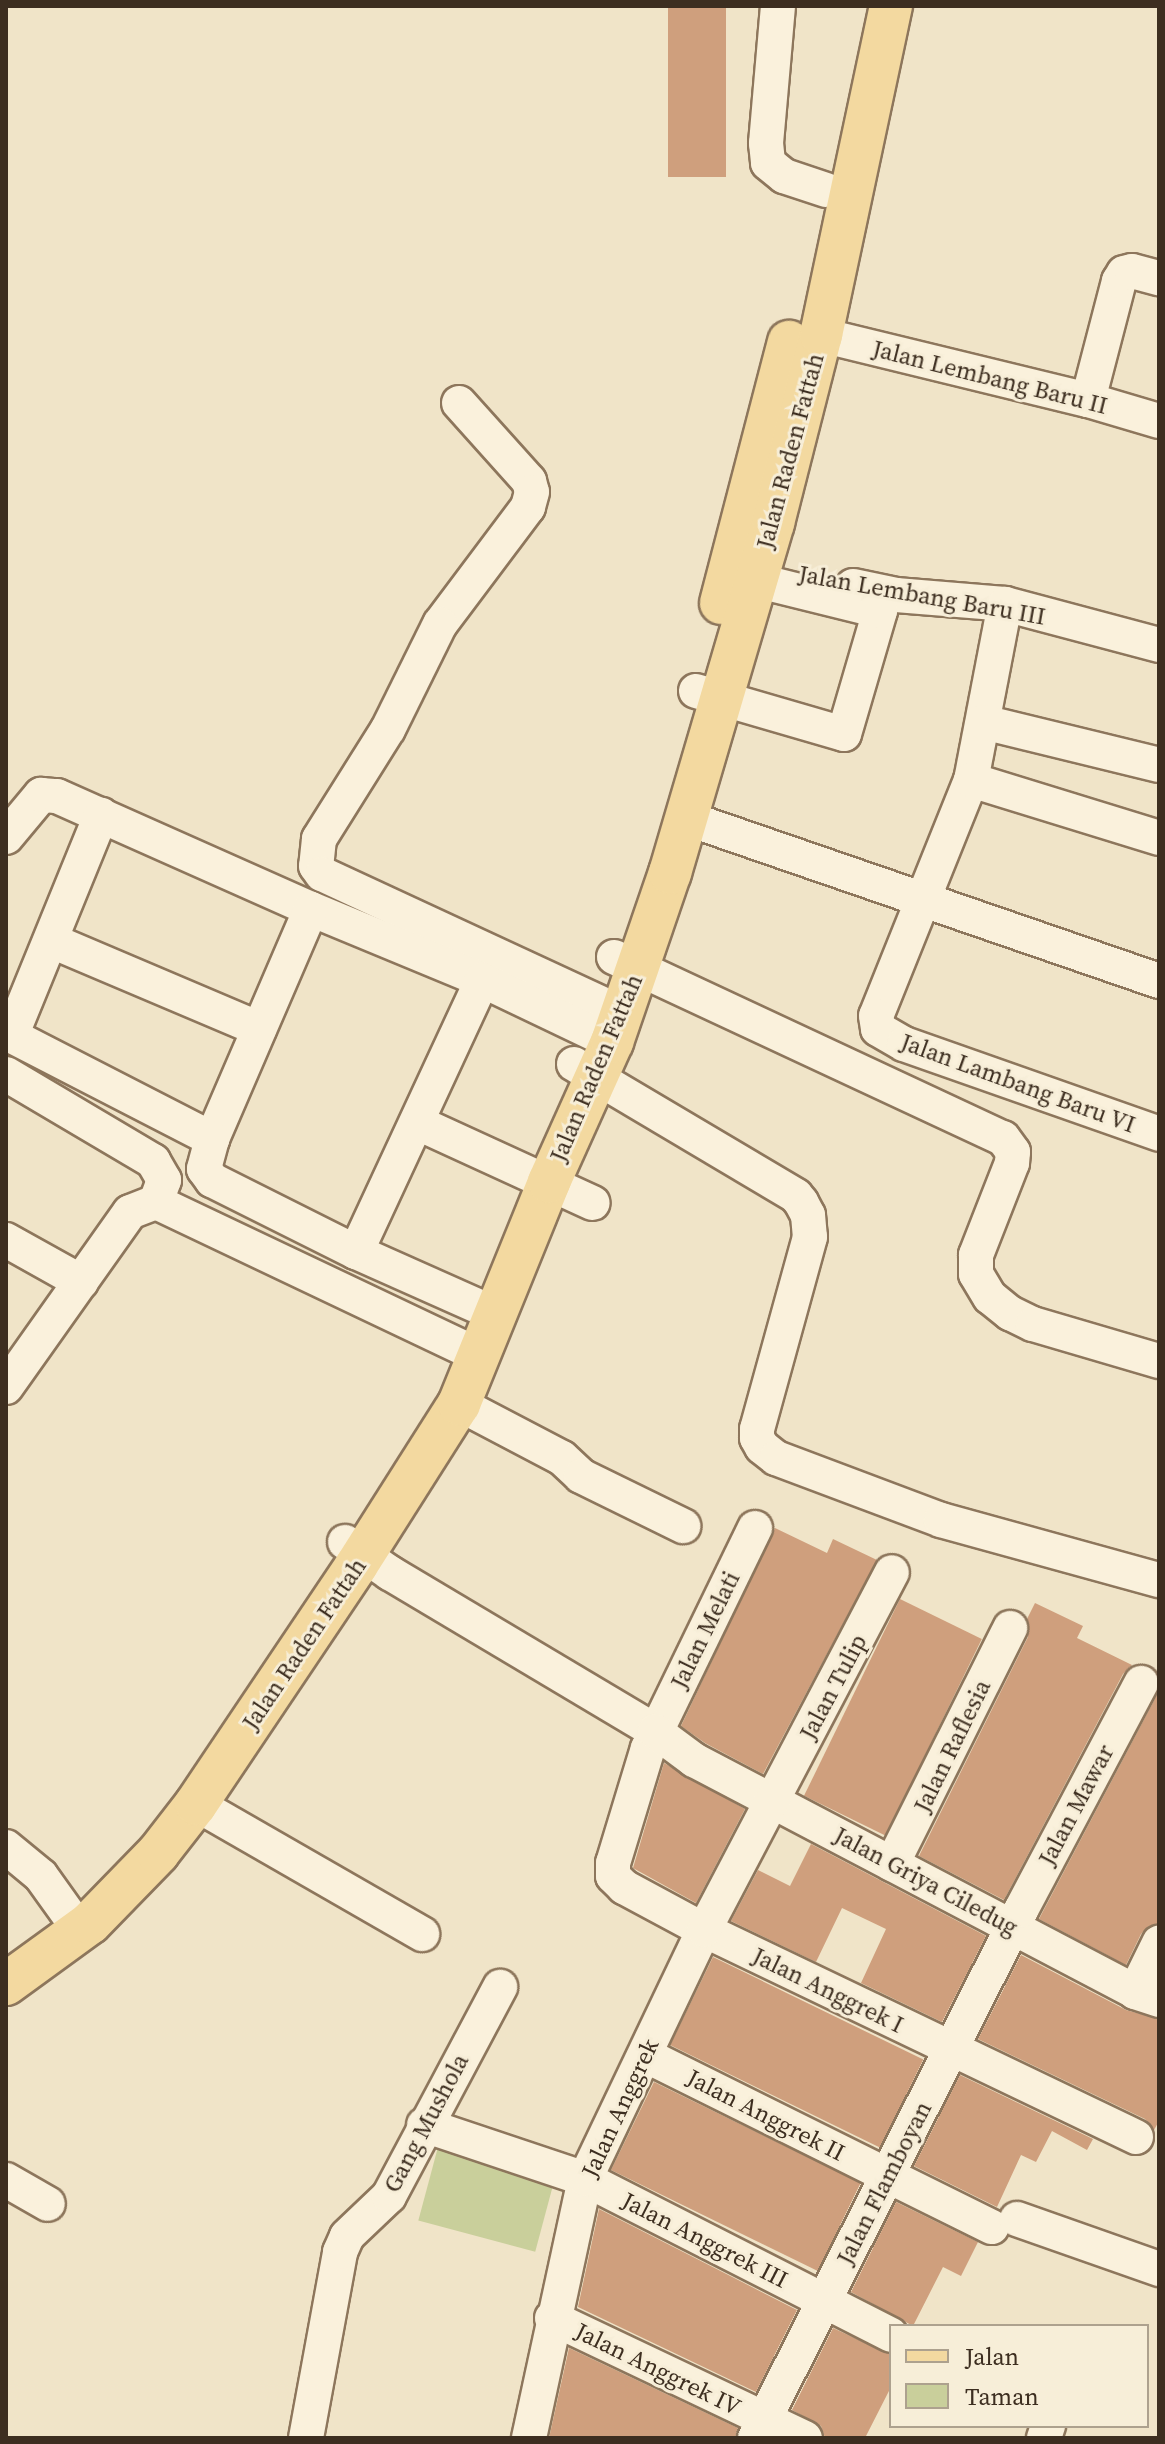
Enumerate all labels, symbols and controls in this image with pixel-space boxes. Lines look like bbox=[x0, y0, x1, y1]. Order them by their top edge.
street label: Jalan Lembang Baru II bbox=[870, 334, 1110, 420]
street label: Jalan Raden Fattah bbox=[750, 350, 830, 552]
street label: Jalan Lembang Baru III bbox=[796, 559, 1048, 631]
street label: Jalan Raden Fattah bbox=[543, 970, 649, 1166]
street label: Jalan Lambang Baru VI bbox=[896, 1027, 1140, 1139]
street label: Jalan Raden Fattah bbox=[236, 1553, 372, 1735]
street label: Jalan Melati bbox=[664, 1567, 746, 1693]
street label: Jalan Tulip bbox=[793, 1629, 873, 1745]
street label: Jalan Raflesia bbox=[907, 1675, 997, 1817]
street label: Jalan Mawar bbox=[1032, 1740, 1120, 1870]
street label: Jalan Griya Ciledug bbox=[829, 1820, 1023, 1942]
street label: Jalan Anggrek I bbox=[748, 1941, 908, 2039]
street label: Jalan Anggrek bbox=[575, 2034, 665, 2182]
street label: Gang Mushola bbox=[377, 2049, 475, 2197]
street label: Jalan Anggrek II bbox=[682, 2063, 850, 2167]
street label: Jalan Flamboyan bbox=[830, 2096, 938, 2270]
street label: Jalan Anggrek III bbox=[617, 2186, 793, 2294]
street label: Jalan Anggrek IV bbox=[571, 2316, 745, 2422]
legend bbox=[889, 2324, 1149, 2428]
text: Jalan bbox=[965, 2340, 1019, 2373]
text: Taman bbox=[965, 2380, 1039, 2413]

